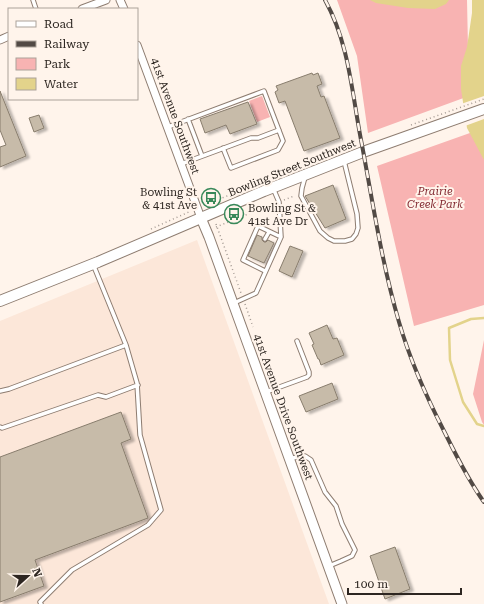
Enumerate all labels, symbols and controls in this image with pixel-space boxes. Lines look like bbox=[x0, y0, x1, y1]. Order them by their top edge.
legend bbox=[8, 8, 138, 100]
text: Road bbox=[44, 17, 74, 31]
text: Railway bbox=[44, 37, 90, 51]
street label: 41st Avenue Southwest bbox=[148, 56, 202, 176]
text: Park bbox=[44, 57, 71, 71]
text: Water bbox=[44, 77, 78, 91]
street label: Bowling Street Southwest bbox=[226, 136, 358, 200]
park label: Prairie Creek Park bbox=[407, 185, 463, 211]
place label: Bowling St & 41st Ave bbox=[140, 186, 197, 212]
bus stop icon: Bowling St & 41st Ave bbox=[200, 187, 222, 209]
place label: Bowling St & 41st Ave Dr bbox=[248, 202, 316, 228]
bus stop icon: Bowling St & 41st Ave Dr bbox=[223, 203, 245, 225]
street label: 41st Avenue Drive Southwest bbox=[251, 332, 315, 482]
north arrow bbox=[8, 556, 48, 596]
text: N bbox=[29, 566, 45, 579]
scale bar bbox=[348, 570, 461, 596]
text: 100 m bbox=[354, 577, 388, 591]

